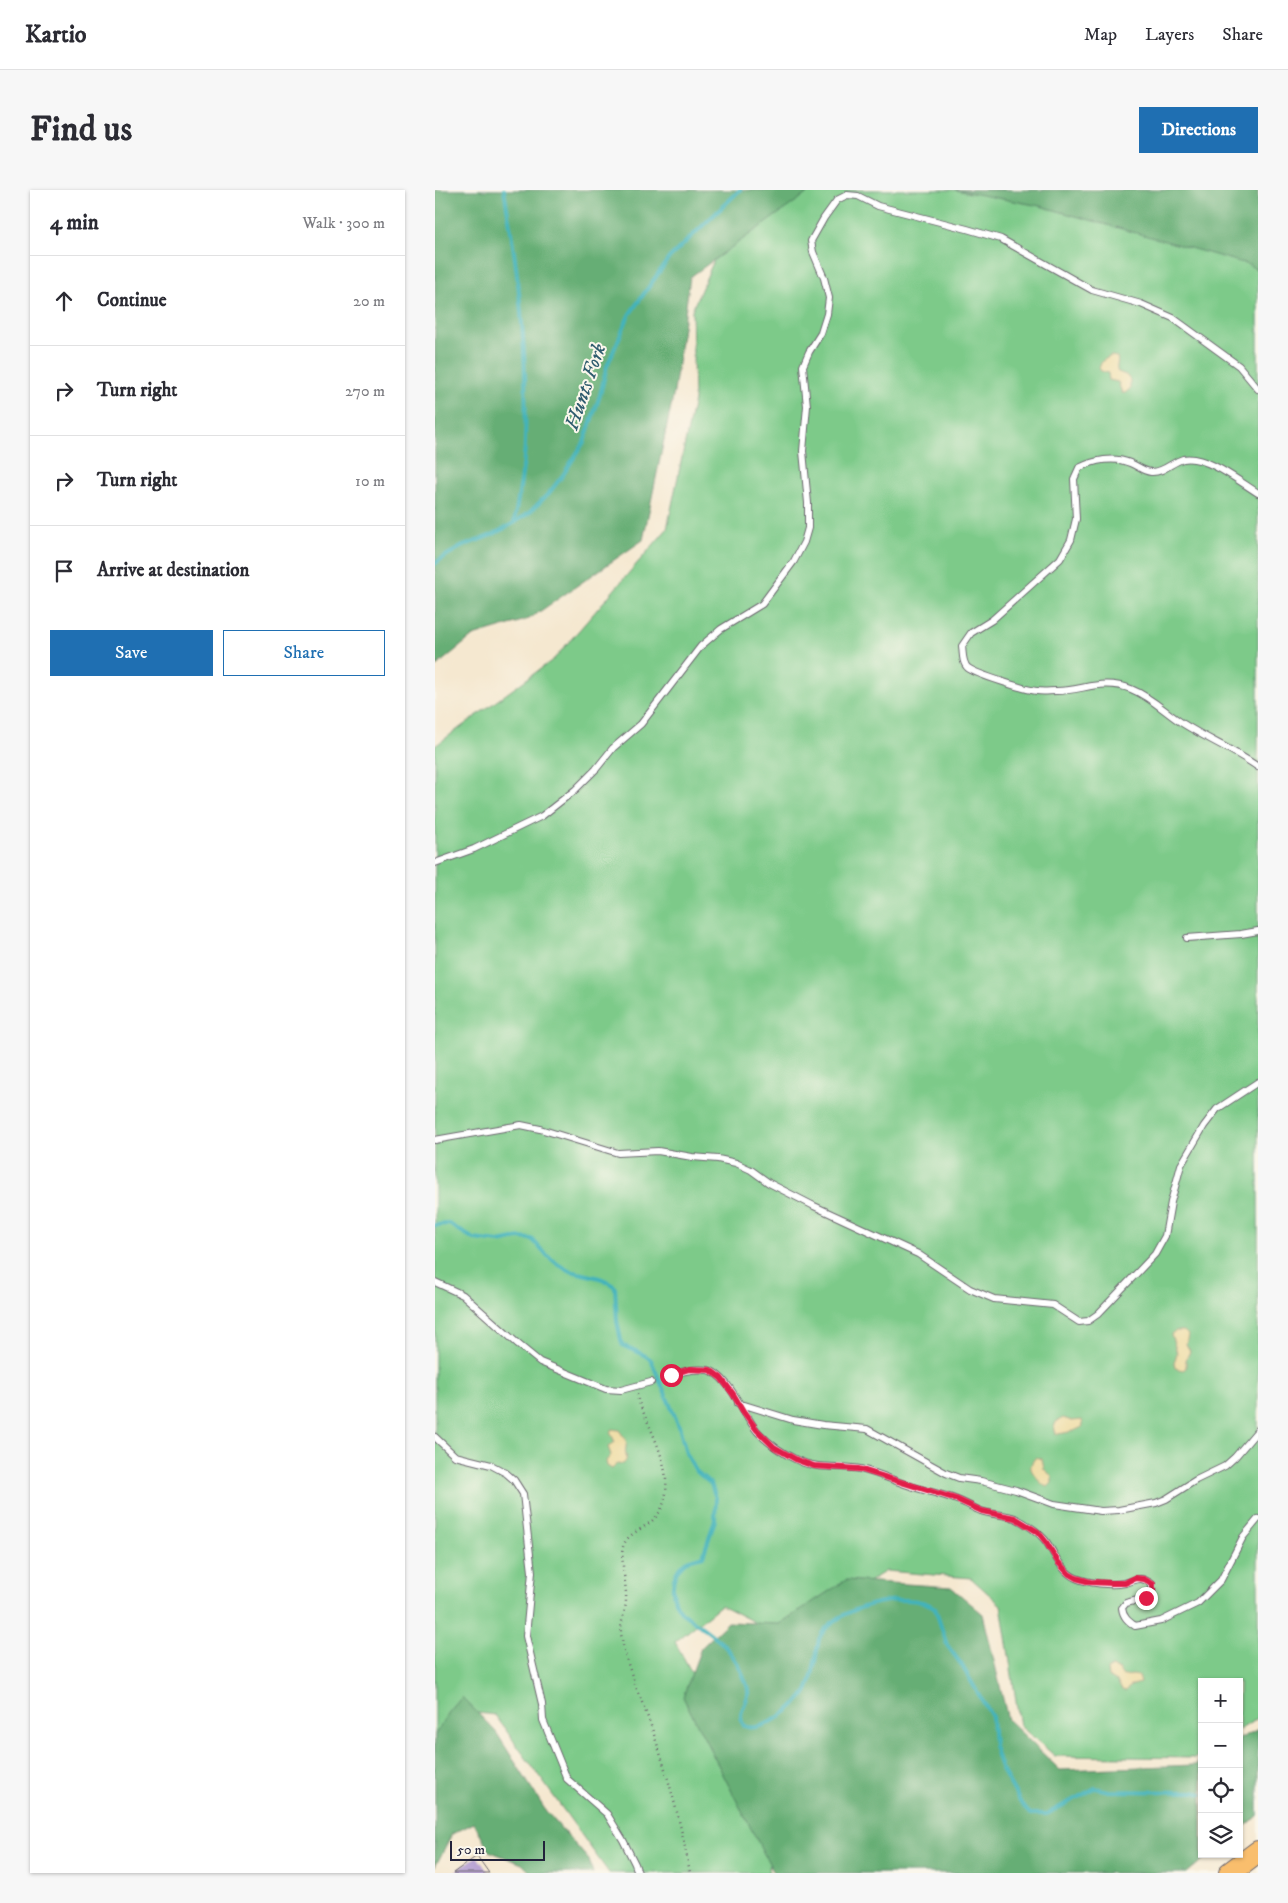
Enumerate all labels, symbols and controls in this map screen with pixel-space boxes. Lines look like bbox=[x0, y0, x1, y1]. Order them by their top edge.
text: Kartio bbox=[25, 20, 87, 50]
text: Map bbox=[1084, 24, 1117, 46]
text: Layers bbox=[1145, 24, 1194, 46]
text: Share bbox=[1222, 24, 1263, 46]
button: Directions bbox=[1139, 107, 1258, 153]
text: Find us bbox=[30, 108, 132, 152]
text: 4 min bbox=[50, 210, 99, 236]
text: Walk · 300 m bbox=[302, 213, 385, 233]
icon: ahead bbox=[50, 287, 78, 315]
text: Continue bbox=[97, 289, 167, 312]
text: 20 m bbox=[353, 291, 385, 311]
water label: Hunts Fork bbox=[559, 340, 613, 434]
icon: right bbox=[50, 377, 78, 405]
text: Turn right bbox=[97, 379, 177, 402]
text: 270 m bbox=[345, 381, 385, 401]
icon: right bbox=[50, 467, 78, 495]
text: Turn right bbox=[97, 469, 177, 492]
text: 10 m bbox=[355, 471, 385, 491]
icon: arrive bbox=[50, 557, 78, 585]
text: Arrive at destination bbox=[97, 559, 249, 582]
button: Save bbox=[50, 630, 213, 676]
button: Share bbox=[223, 630, 385, 676]
route start bbox=[660, 1364, 683, 1387]
route end bbox=[1135, 1587, 1158, 1610]
map controls bbox=[1198, 1678, 1243, 1858]
button: + bbox=[1198, 1678, 1243, 1723]
button: − bbox=[1198, 1723, 1243, 1768]
button: locate bbox=[1198, 1768, 1243, 1813]
button: layers bbox=[1198, 1813, 1243, 1858]
scale bar bbox=[450, 1838, 545, 1861]
text: 50 m bbox=[457, 1841, 485, 1859]

